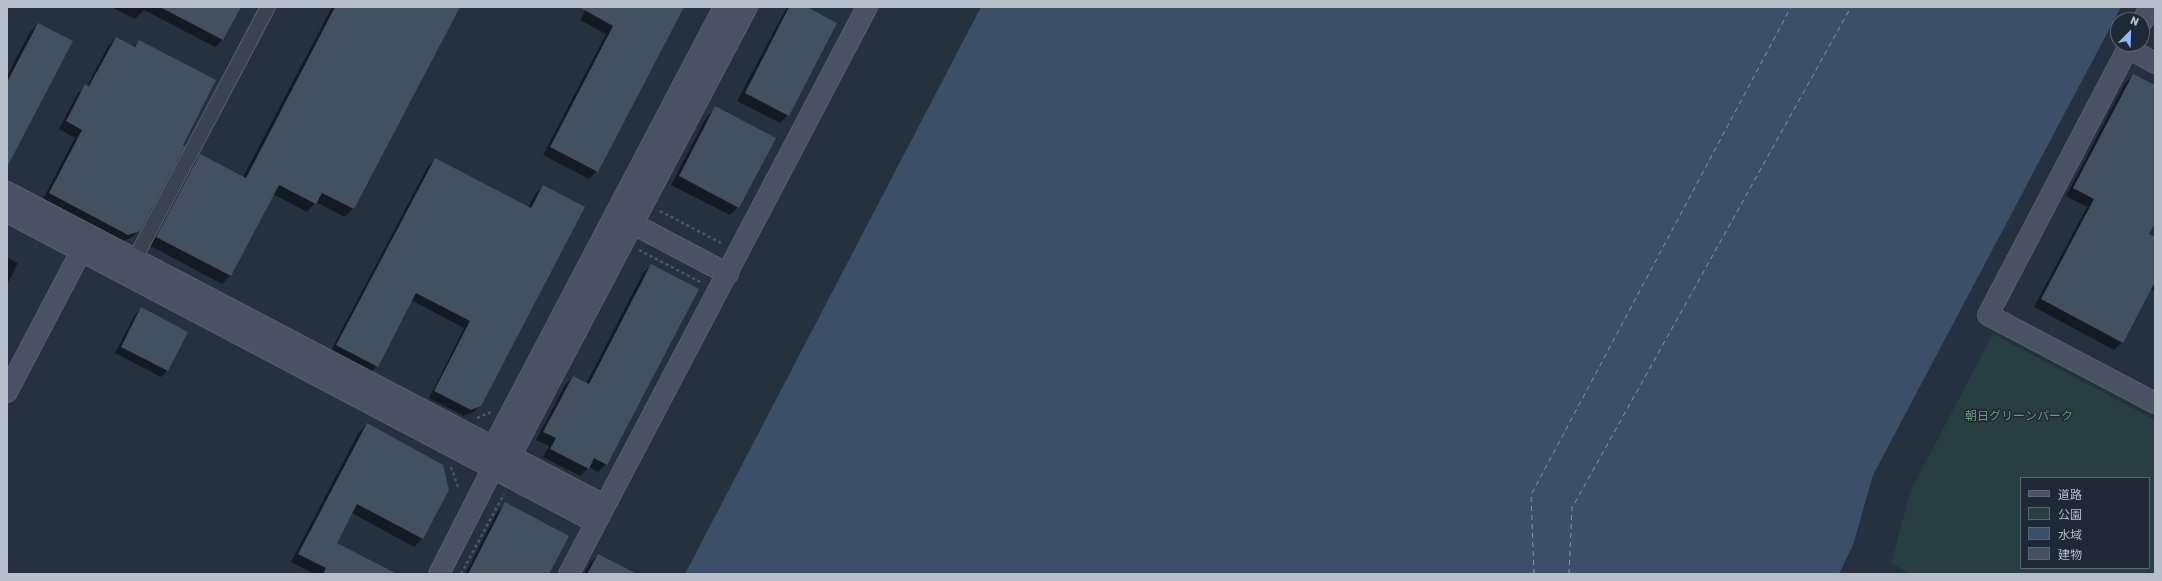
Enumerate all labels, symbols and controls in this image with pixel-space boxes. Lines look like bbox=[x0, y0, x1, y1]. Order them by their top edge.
north arrow bbox=[2110, 12, 2150, 52]
text: N bbox=[2128, 14, 2141, 29]
park label: 朝日グリーンパーク bbox=[1965, 410, 2073, 424]
legend bbox=[2020, 477, 2150, 569]
text: 道路 bbox=[2058, 488, 2082, 502]
text: 公園 bbox=[2058, 508, 2082, 522]
text: 水域 bbox=[2058, 528, 2082, 542]
text: 建物 bbox=[2058, 548, 2082, 562]

